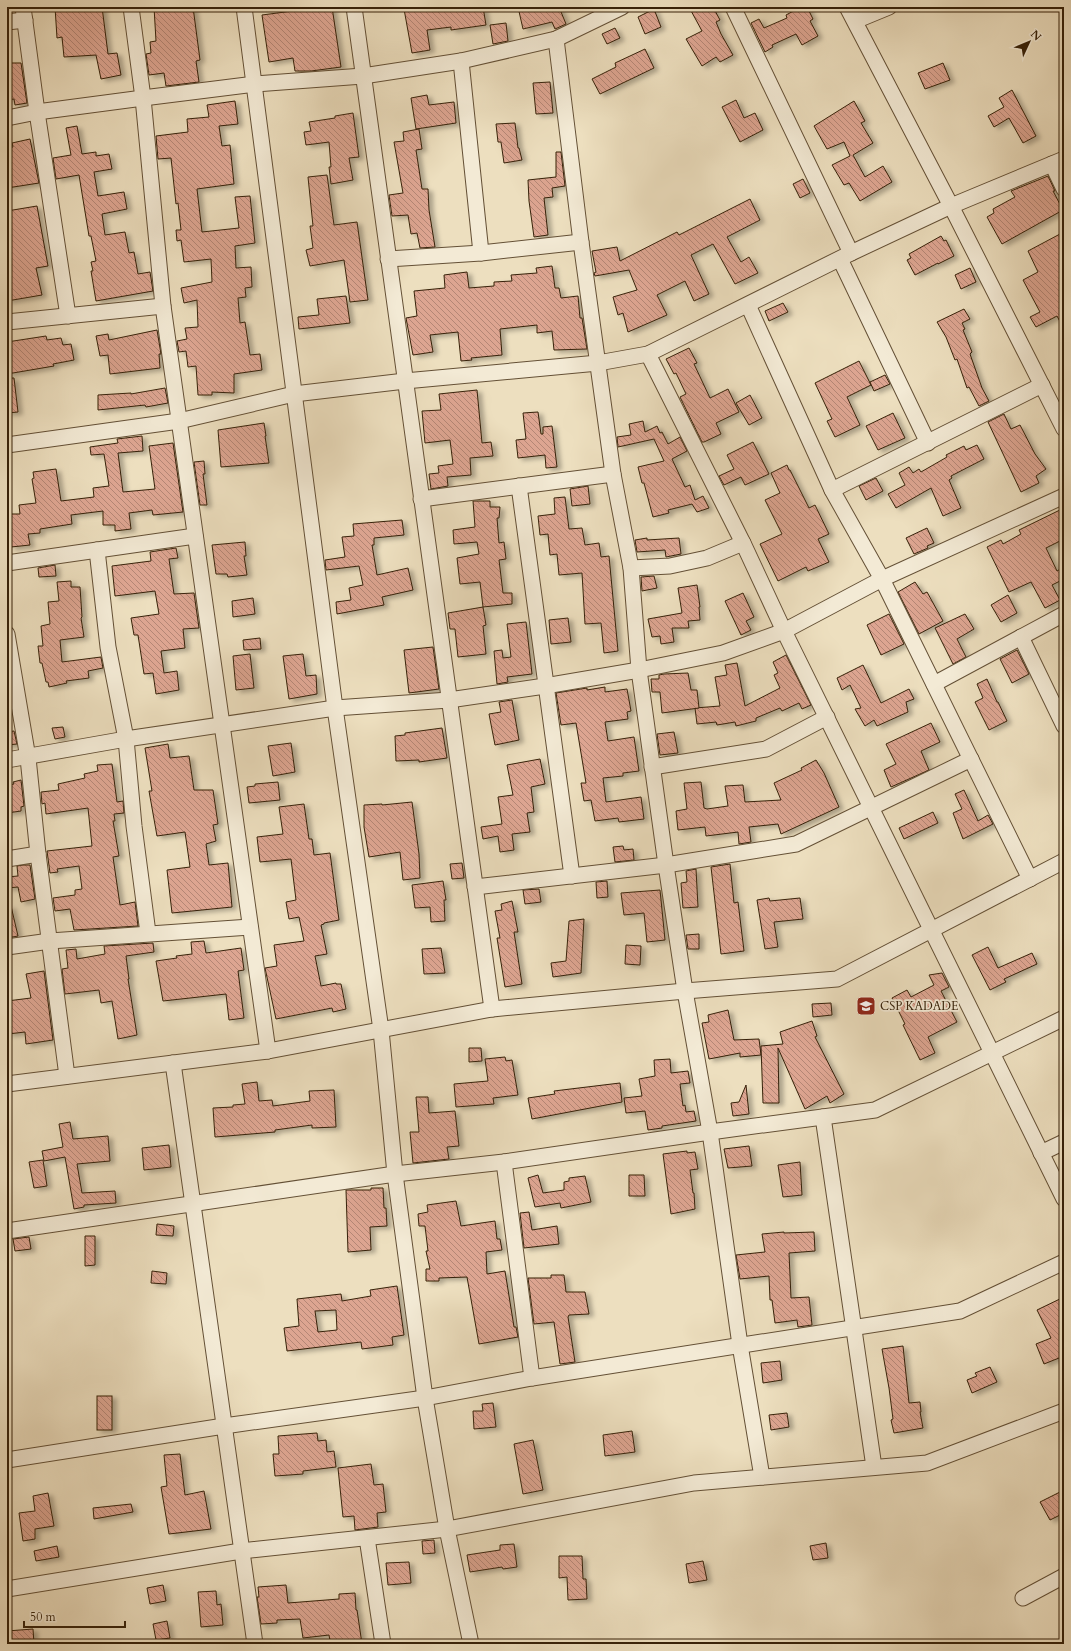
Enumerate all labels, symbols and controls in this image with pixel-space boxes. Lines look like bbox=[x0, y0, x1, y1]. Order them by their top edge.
north arrow bbox=[1009, 22, 1049, 62]
text: N bbox=[1027, 27, 1045, 44]
school or university icon: CSP KADADE bbox=[855, 995, 877, 1017]
place label: CSP KADADE bbox=[880, 998, 958, 1014]
scale bar bbox=[24, 1603, 125, 1629]
text: 50 m bbox=[30, 1609, 57, 1625]

